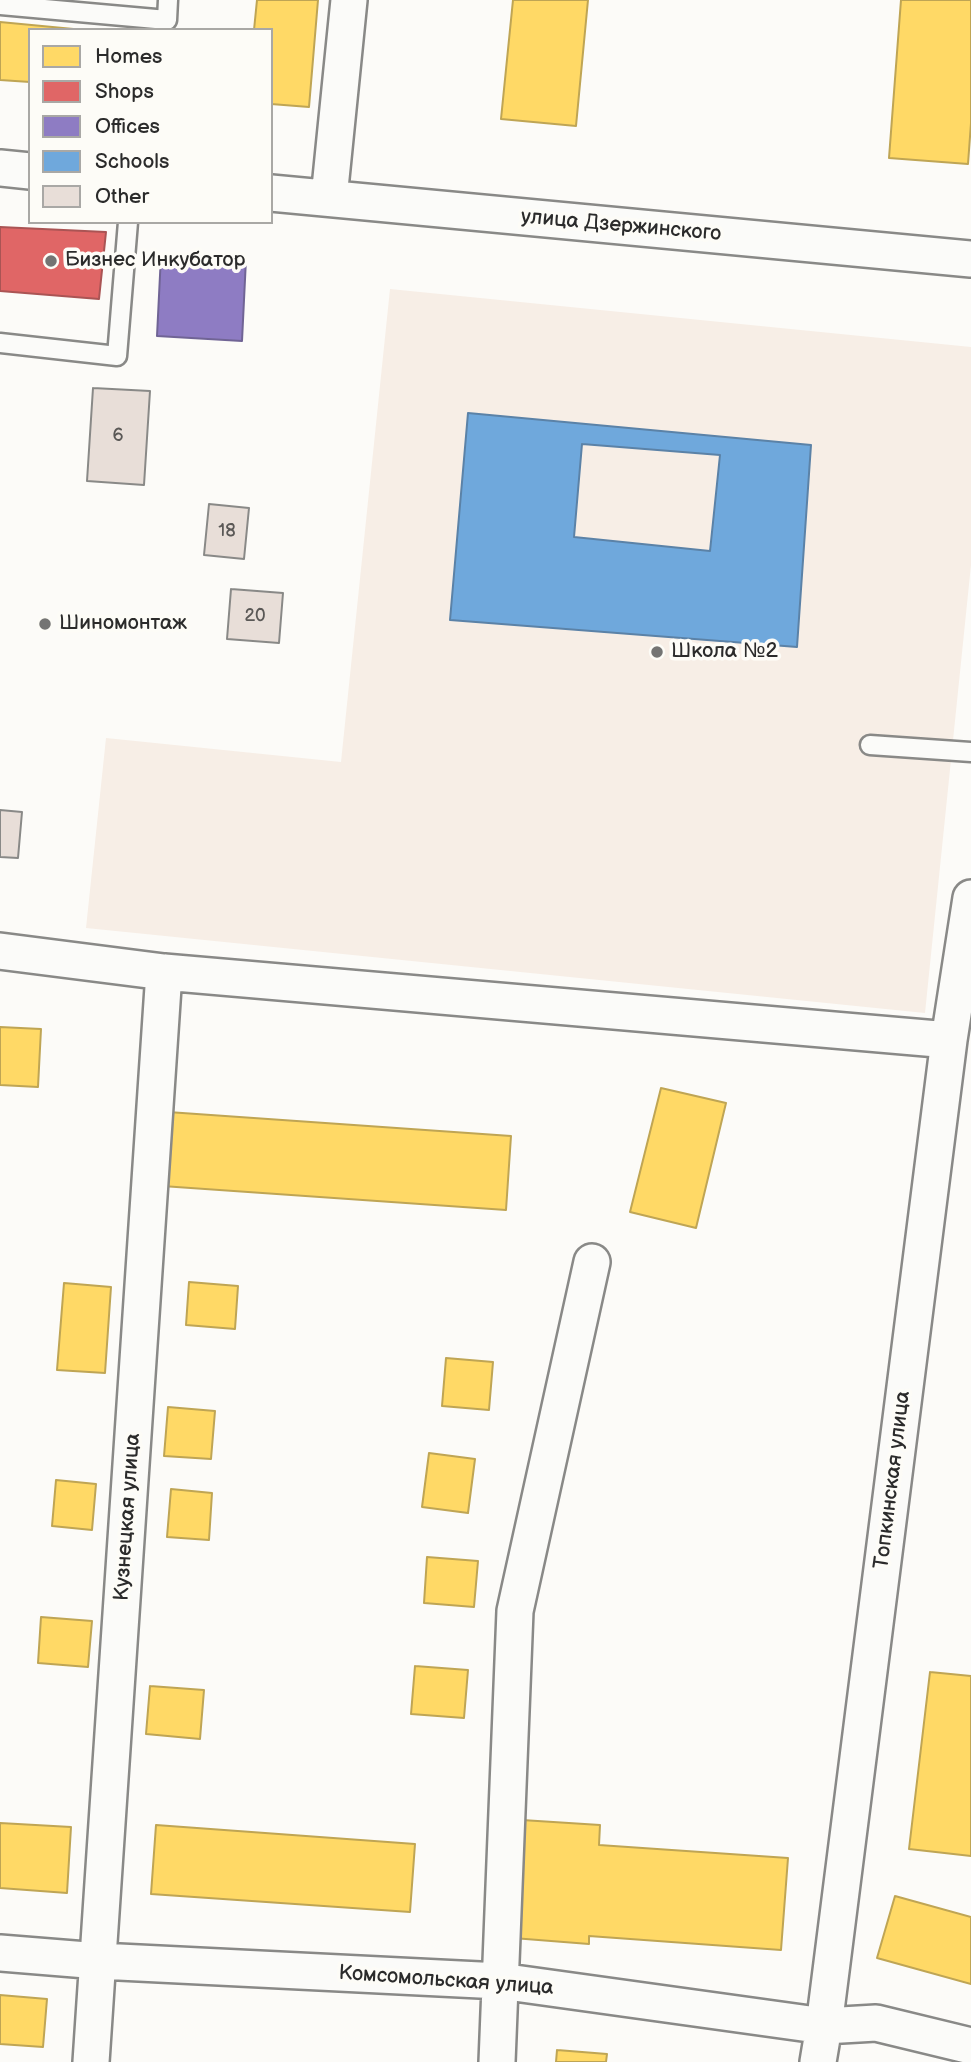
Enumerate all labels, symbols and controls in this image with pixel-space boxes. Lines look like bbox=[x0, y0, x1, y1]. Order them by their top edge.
legend bbox=[28, 28, 273, 224]
text: Homes bbox=[95, 44, 163, 69]
text: Shops bbox=[95, 79, 154, 104]
text: Offices bbox=[95, 114, 160, 139]
text: Schools bbox=[95, 149, 169, 174]
text: Other bbox=[95, 184, 149, 209]
street label: улица Дзержинского bbox=[520, 205, 722, 247]
place label: Бизнес Инкубатор bbox=[65, 248, 245, 274]
marker: Бизнес Инкубатор bbox=[43, 253, 59, 269]
house number: 6 bbox=[113, 425, 123, 447]
house number: 18 bbox=[218, 520, 236, 542]
house number: 20 bbox=[244, 605, 266, 627]
place label: Шиномонтаж bbox=[59, 611, 187, 637]
marker: Шиномонтаж bbox=[37, 616, 53, 632]
place label: Школа №2 bbox=[671, 639, 778, 665]
marker: Школа №2 bbox=[649, 644, 665, 660]
street label: Топкинская улица bbox=[870, 1390, 916, 1570]
street label: Кузнецкая улица bbox=[110, 1432, 146, 1602]
street label: Комсомольская улица bbox=[338, 1961, 554, 2001]

